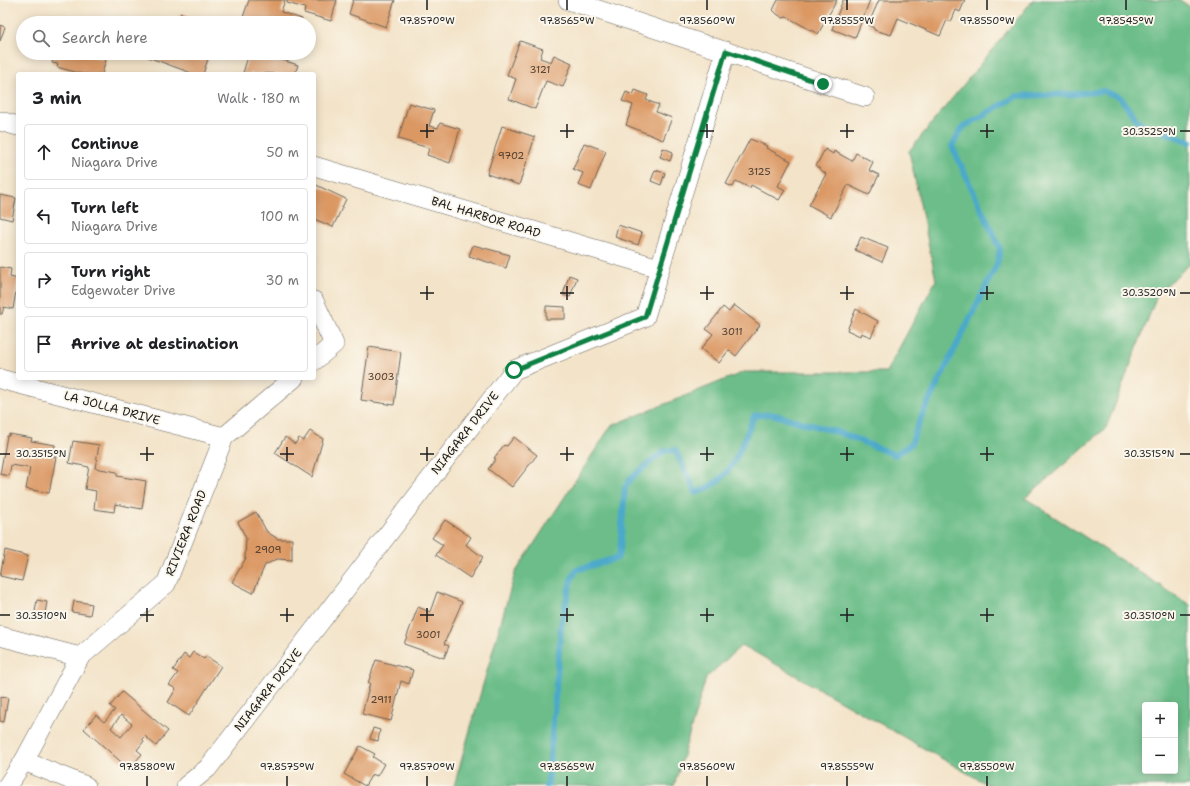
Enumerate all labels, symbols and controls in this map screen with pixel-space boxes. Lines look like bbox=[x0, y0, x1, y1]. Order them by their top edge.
text: 97.8570°W bbox=[399, 14, 455, 27]
text: 97.8565°W bbox=[539, 14, 595, 27]
text: 97.8560°W bbox=[679, 14, 735, 27]
text: 97.8555°W bbox=[820, 14, 874, 27]
text: 97.8550°W bbox=[959, 14, 1015, 27]
text: 97.8545°W bbox=[1098, 14, 1154, 27]
search box bbox=[16, 16, 316, 60]
icon: search bbox=[30, 27, 52, 49]
text: Search here bbox=[62, 28, 148, 48]
house number: 3121 bbox=[530, 63, 550, 76]
route end bbox=[814, 75, 832, 93]
text: 3 min bbox=[32, 87, 82, 109]
text: Walk · 180 m bbox=[217, 90, 300, 107]
text: 30.3525°N bbox=[1122, 125, 1176, 138]
text: Continue bbox=[71, 134, 139, 154]
icon: ahead bbox=[33, 141, 55, 163]
text: 50 m bbox=[266, 144, 299, 161]
house number: 9702 bbox=[498, 149, 524, 162]
text: Niagara Drive bbox=[71, 154, 158, 171]
house number: 3125 bbox=[747, 165, 771, 178]
street label: BAL HARBOR ROAD bbox=[429, 193, 543, 241]
text: Turn left bbox=[71, 198, 139, 218]
icon: left bbox=[33, 205, 55, 227]
text: 100 m bbox=[260, 208, 299, 225]
text: Niagara Drive bbox=[71, 218, 158, 235]
text: Turn right bbox=[71, 262, 151, 282]
icon: right bbox=[33, 269, 55, 291]
text: 30 m bbox=[265, 272, 299, 289]
text: Edgewater Drive bbox=[71, 282, 176, 299]
text: 30.3520°N bbox=[1122, 286, 1176, 299]
house number: 3011 bbox=[721, 325, 743, 338]
icon: arrive bbox=[33, 333, 55, 355]
text: Arrive at destination bbox=[71, 334, 239, 354]
route start bbox=[505, 361, 523, 379]
house number: 3003 bbox=[367, 370, 395, 383]
street label: LA JOLLA DRIVE bbox=[62, 387, 162, 429]
street label: NIAGARA DRIVE bbox=[428, 388, 502, 478]
text: 30.3515°N bbox=[16, 447, 66, 460]
text: 30.3515°N bbox=[1124, 447, 1174, 460]
street label: RIVIERA ROAD bbox=[162, 488, 211, 578]
house number: 2909 bbox=[254, 543, 282, 556]
text: 30.3510°N bbox=[15, 609, 67, 622]
text: 30.3510°N bbox=[1123, 609, 1175, 622]
house number: 3001 bbox=[416, 628, 440, 641]
street label: NIAGARA DRIVE bbox=[231, 645, 305, 735]
house number: 2911 bbox=[370, 693, 392, 706]
map controls bbox=[1142, 702, 1178, 774]
button: + bbox=[1142, 702, 1178, 738]
button: − bbox=[1142, 738, 1178, 774]
text: 97.8580°W bbox=[119, 760, 175, 773]
text: 97.8575°W bbox=[260, 760, 315, 773]
text: 97.8570°W bbox=[399, 760, 455, 773]
text: 97.8565°W bbox=[539, 760, 595, 773]
text: 97.8560°W bbox=[679, 760, 735, 773]
text: 97.8555°W bbox=[820, 760, 874, 773]
text: 97.8550°W bbox=[959, 760, 1015, 773]

